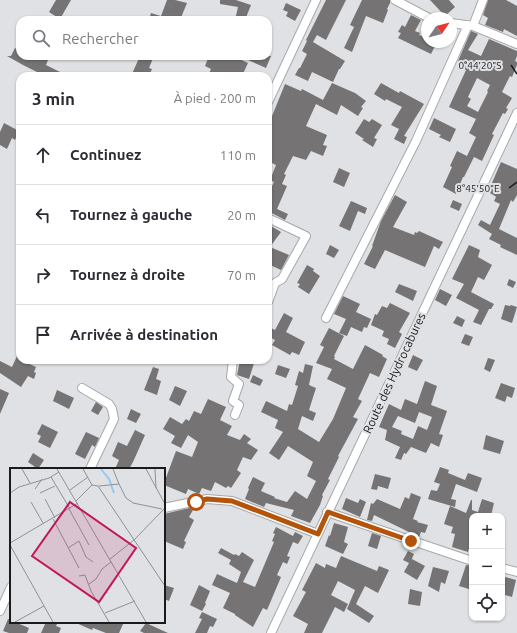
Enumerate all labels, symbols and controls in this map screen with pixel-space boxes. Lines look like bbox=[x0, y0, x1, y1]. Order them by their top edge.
north arrow bbox=[421, 12, 457, 48]
search box bbox=[16, 16, 272, 60]
icon: search bbox=[30, 27, 52, 49]
text: Rechercher bbox=[62, 30, 139, 47]
text: 0°44'20"S bbox=[458, 60, 502, 71]
text: 3 min bbox=[32, 89, 75, 108]
text: À pied · 200 m bbox=[174, 91, 256, 105]
icon: ahead bbox=[32, 144, 54, 166]
text: Continuez bbox=[70, 146, 141, 163]
text: 110 m bbox=[220, 148, 256, 162]
text: 8°45'50"E bbox=[456, 183, 500, 194]
icon: left bbox=[32, 204, 54, 226]
text: Tournez à gauche bbox=[70, 206, 193, 223]
text: 20 m bbox=[227, 208, 256, 222]
icon: right bbox=[32, 264, 54, 286]
text: Tournez à droite bbox=[70, 266, 185, 283]
text: 70 m bbox=[227, 268, 256, 282]
street label: Route des Hydrocabures bbox=[360, 311, 428, 435]
icon: arrive bbox=[32, 324, 54, 346]
text: Arrivée à destination bbox=[70, 326, 218, 343]
inset map bbox=[10, 468, 165, 623]
route start bbox=[187, 493, 205, 511]
map controls bbox=[469, 513, 505, 621]
button: + bbox=[469, 513, 505, 549]
route end bbox=[402, 532, 420, 550]
button: − bbox=[469, 549, 505, 585]
button: locate bbox=[469, 585, 505, 621]

